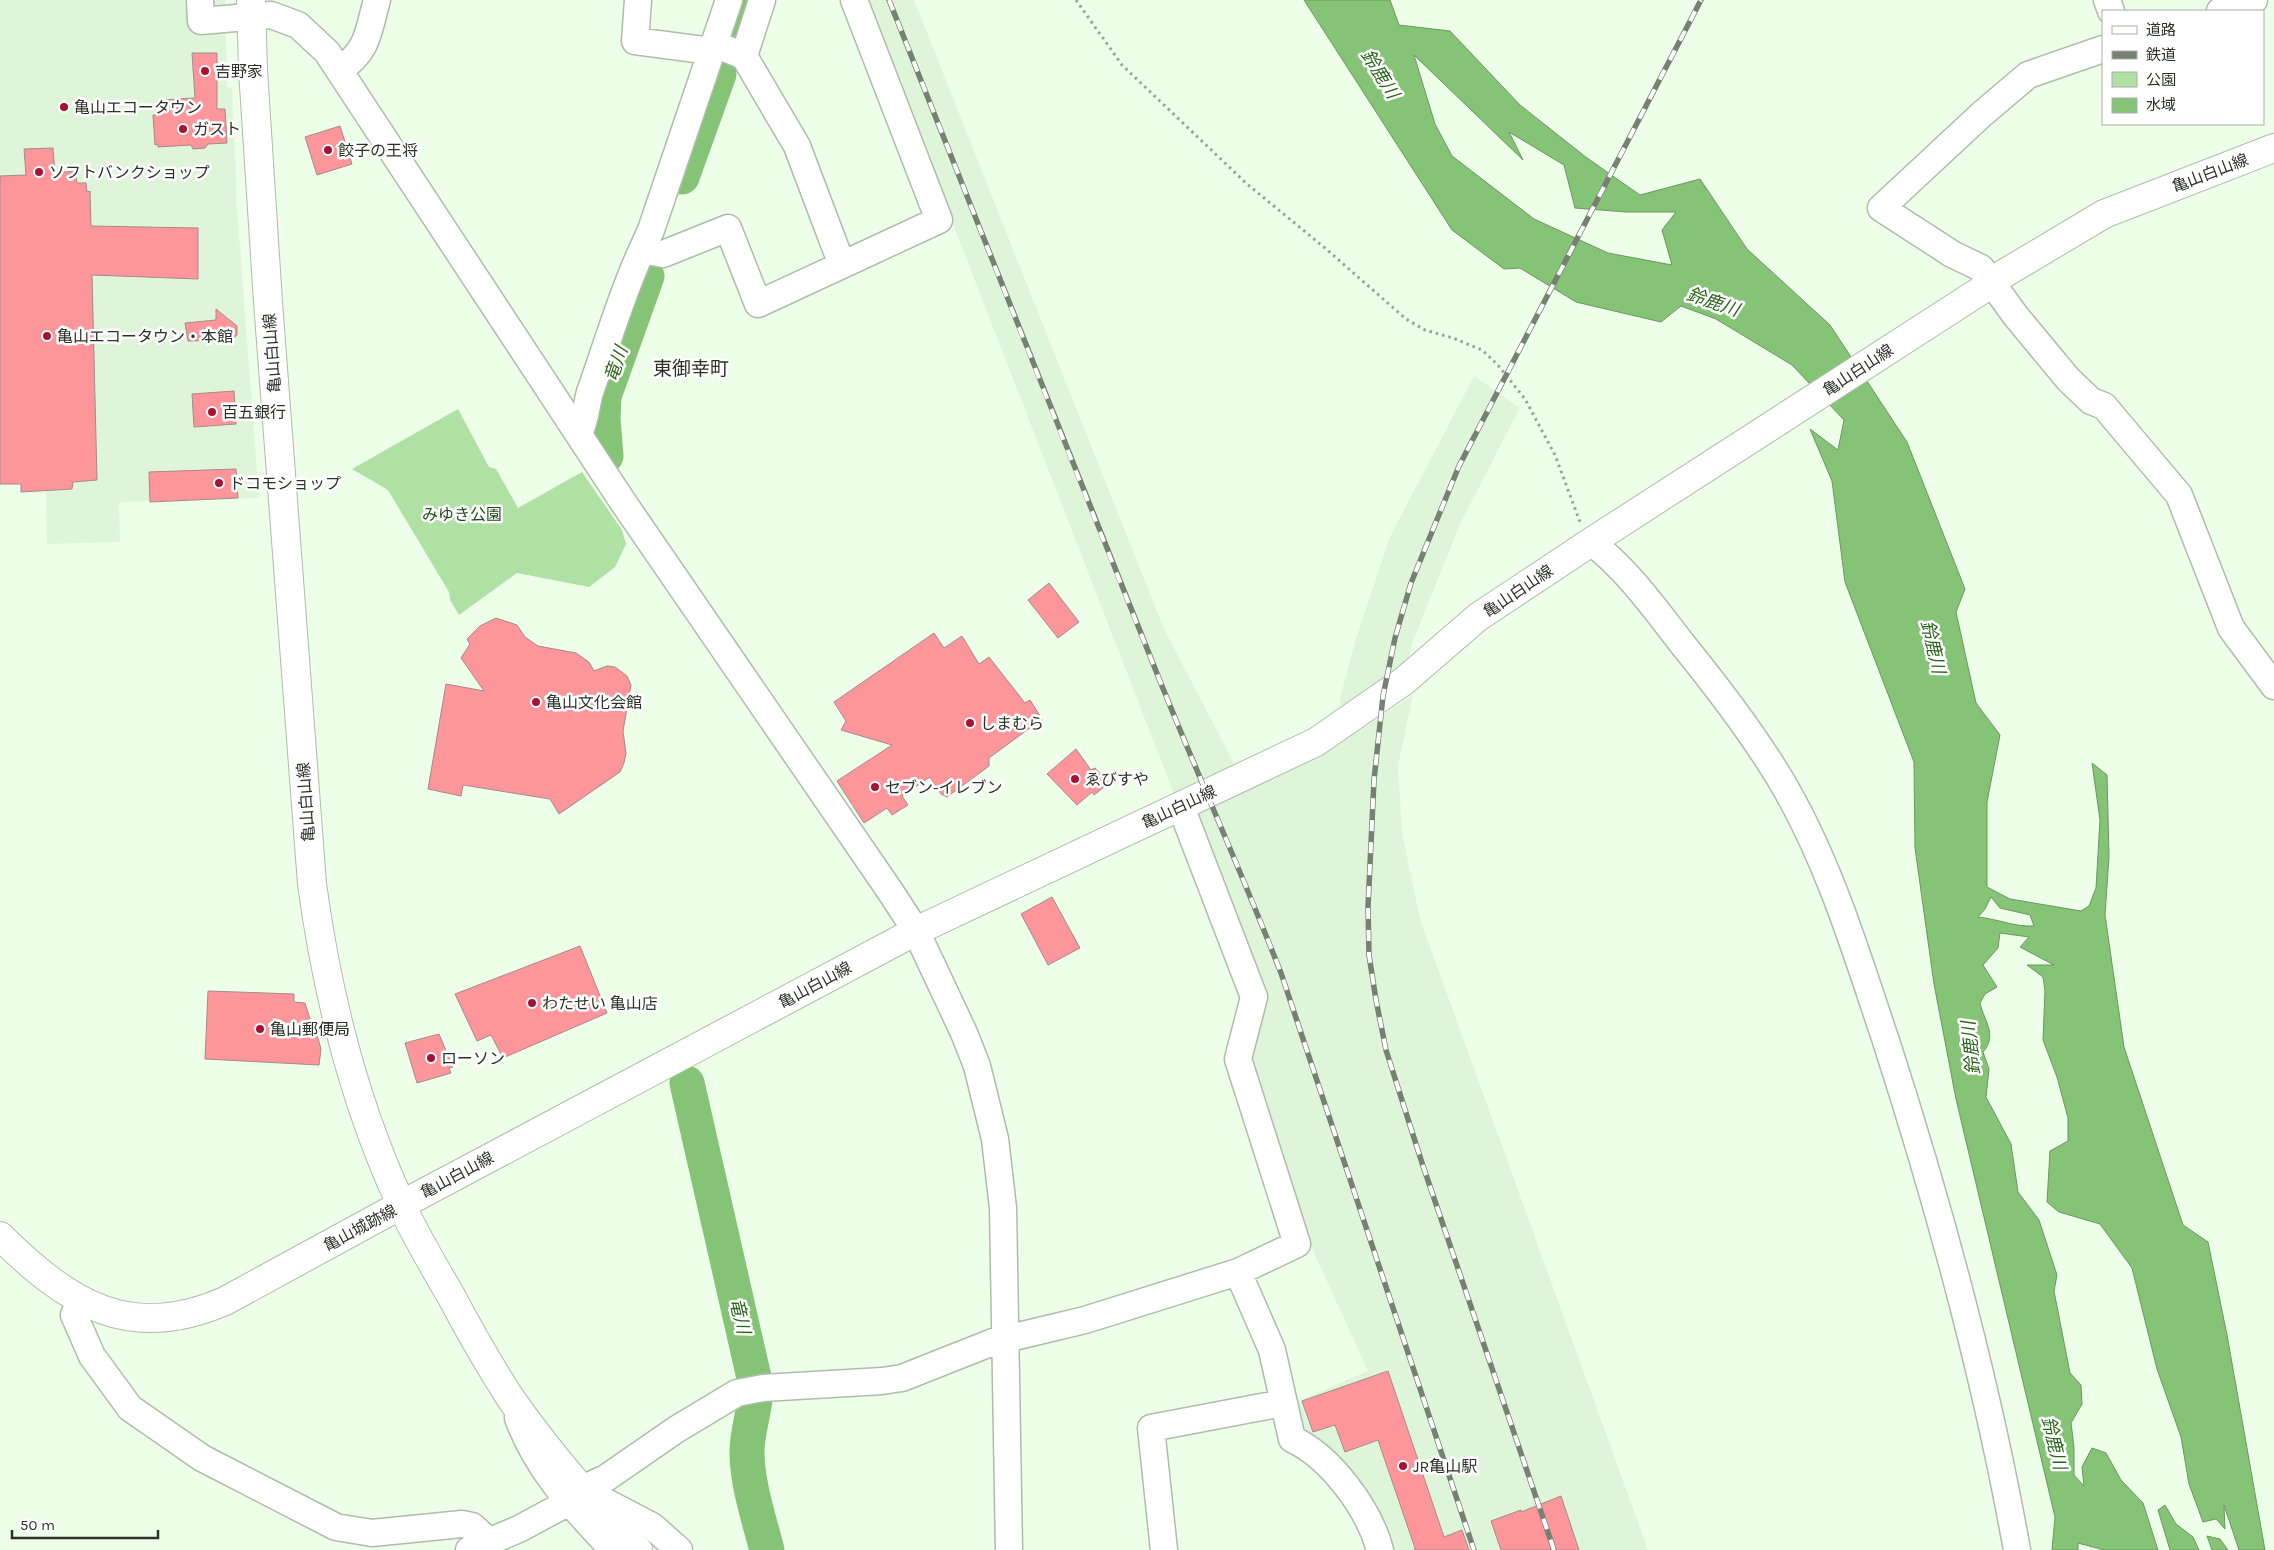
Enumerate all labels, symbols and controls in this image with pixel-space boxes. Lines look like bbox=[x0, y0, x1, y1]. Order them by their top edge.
legend bbox=[2102, 10, 2264, 125]
text: 道路 bbox=[2146, 21, 2176, 39]
water label: 鈴鹿川 bbox=[1356, 45, 1405, 104]
text: 鉄道 bbox=[2146, 46, 2176, 64]
place label: 吉野家 bbox=[215, 62, 263, 81]
marker: 吉野家 bbox=[199, 65, 211, 77]
text: 公園 bbox=[2146, 71, 2176, 89]
text: 水域 bbox=[2146, 96, 2176, 114]
place label: 亀山エコータウン bbox=[74, 98, 202, 117]
marker: 亀山エコータウン bbox=[58, 101, 70, 113]
place label: ガスト bbox=[193, 120, 241, 139]
marker: ガスト bbox=[177, 123, 189, 135]
place label: 餃子の王将 bbox=[338, 141, 418, 160]
marker: 餃子の王将 bbox=[322, 144, 334, 156]
street label: 亀山白山線 bbox=[2169, 150, 2251, 196]
place label: ソフトバンクショップ bbox=[49, 163, 210, 182]
marker: ソフトバンクショップ bbox=[33, 166, 45, 178]
water label: 鈴鹿川 bbox=[1684, 283, 1744, 322]
street label: 亀山白山線 bbox=[260, 312, 284, 394]
place label: 亀山エコータウン・本館 bbox=[57, 327, 233, 346]
marker: 亀山エコータウン・本館 bbox=[41, 330, 53, 342]
street label: 亀山白山線 bbox=[1819, 340, 1897, 400]
water label: 竜川 bbox=[600, 342, 633, 385]
district label: 東御幸町 bbox=[653, 358, 729, 380]
place label: 百五銀行 bbox=[222, 403, 286, 422]
marker: 百五銀行 bbox=[206, 406, 218, 418]
place label: ドコモショップ bbox=[229, 474, 341, 493]
marker: ドコモショップ bbox=[213, 477, 225, 489]
park label: みゆき公園 bbox=[422, 505, 502, 524]
street label: 亀山白山線 bbox=[1480, 561, 1556, 621]
water label: 鈴鹿川 bbox=[1916, 618, 1950, 678]
place label: 亀山文化会館 bbox=[546, 693, 642, 712]
marker: 亀山文化会館 bbox=[530, 696, 542, 708]
place label: しまむら bbox=[980, 714, 1044, 733]
marker: しまむら bbox=[964, 717, 976, 729]
street label: 亀山白山線 bbox=[294, 761, 318, 843]
place label: ゑびすや bbox=[1085, 770, 1149, 789]
marker: ゑびすや bbox=[1069, 773, 1081, 785]
place label: セブン-イレブン bbox=[885, 778, 1003, 797]
marker: セブン-イレブン bbox=[869, 781, 881, 793]
street label: 亀山白山線 bbox=[1139, 781, 1219, 833]
street label: 亀山白山線 bbox=[775, 958, 855, 1012]
place label: わたせい 亀山店 bbox=[542, 994, 658, 1013]
marker: わたせい 亀山店 bbox=[526, 997, 538, 1009]
water label: 鈴鹿川 bbox=[1957, 1018, 1985, 1076]
place label: 亀山郵便局 bbox=[270, 1020, 350, 1039]
marker: 亀山郵便局 bbox=[254, 1023, 266, 1035]
place label: ローソン bbox=[441, 1049, 505, 1068]
marker: ローソン bbox=[425, 1052, 437, 1064]
street label: 亀山白山線 bbox=[417, 1148, 497, 1202]
street label: 亀山城跡線 bbox=[320, 1201, 400, 1255]
water label: 竜川 bbox=[725, 1296, 755, 1338]
water label: 鈴鹿川 bbox=[2037, 1414, 2072, 1474]
place label: JR亀山駅 bbox=[1413, 1457, 1477, 1476]
marker: JR亀山駅 bbox=[1397, 1460, 1409, 1472]
scale bar bbox=[12, 1508, 159, 1540]
text: 50 m bbox=[20, 1516, 55, 1534]

